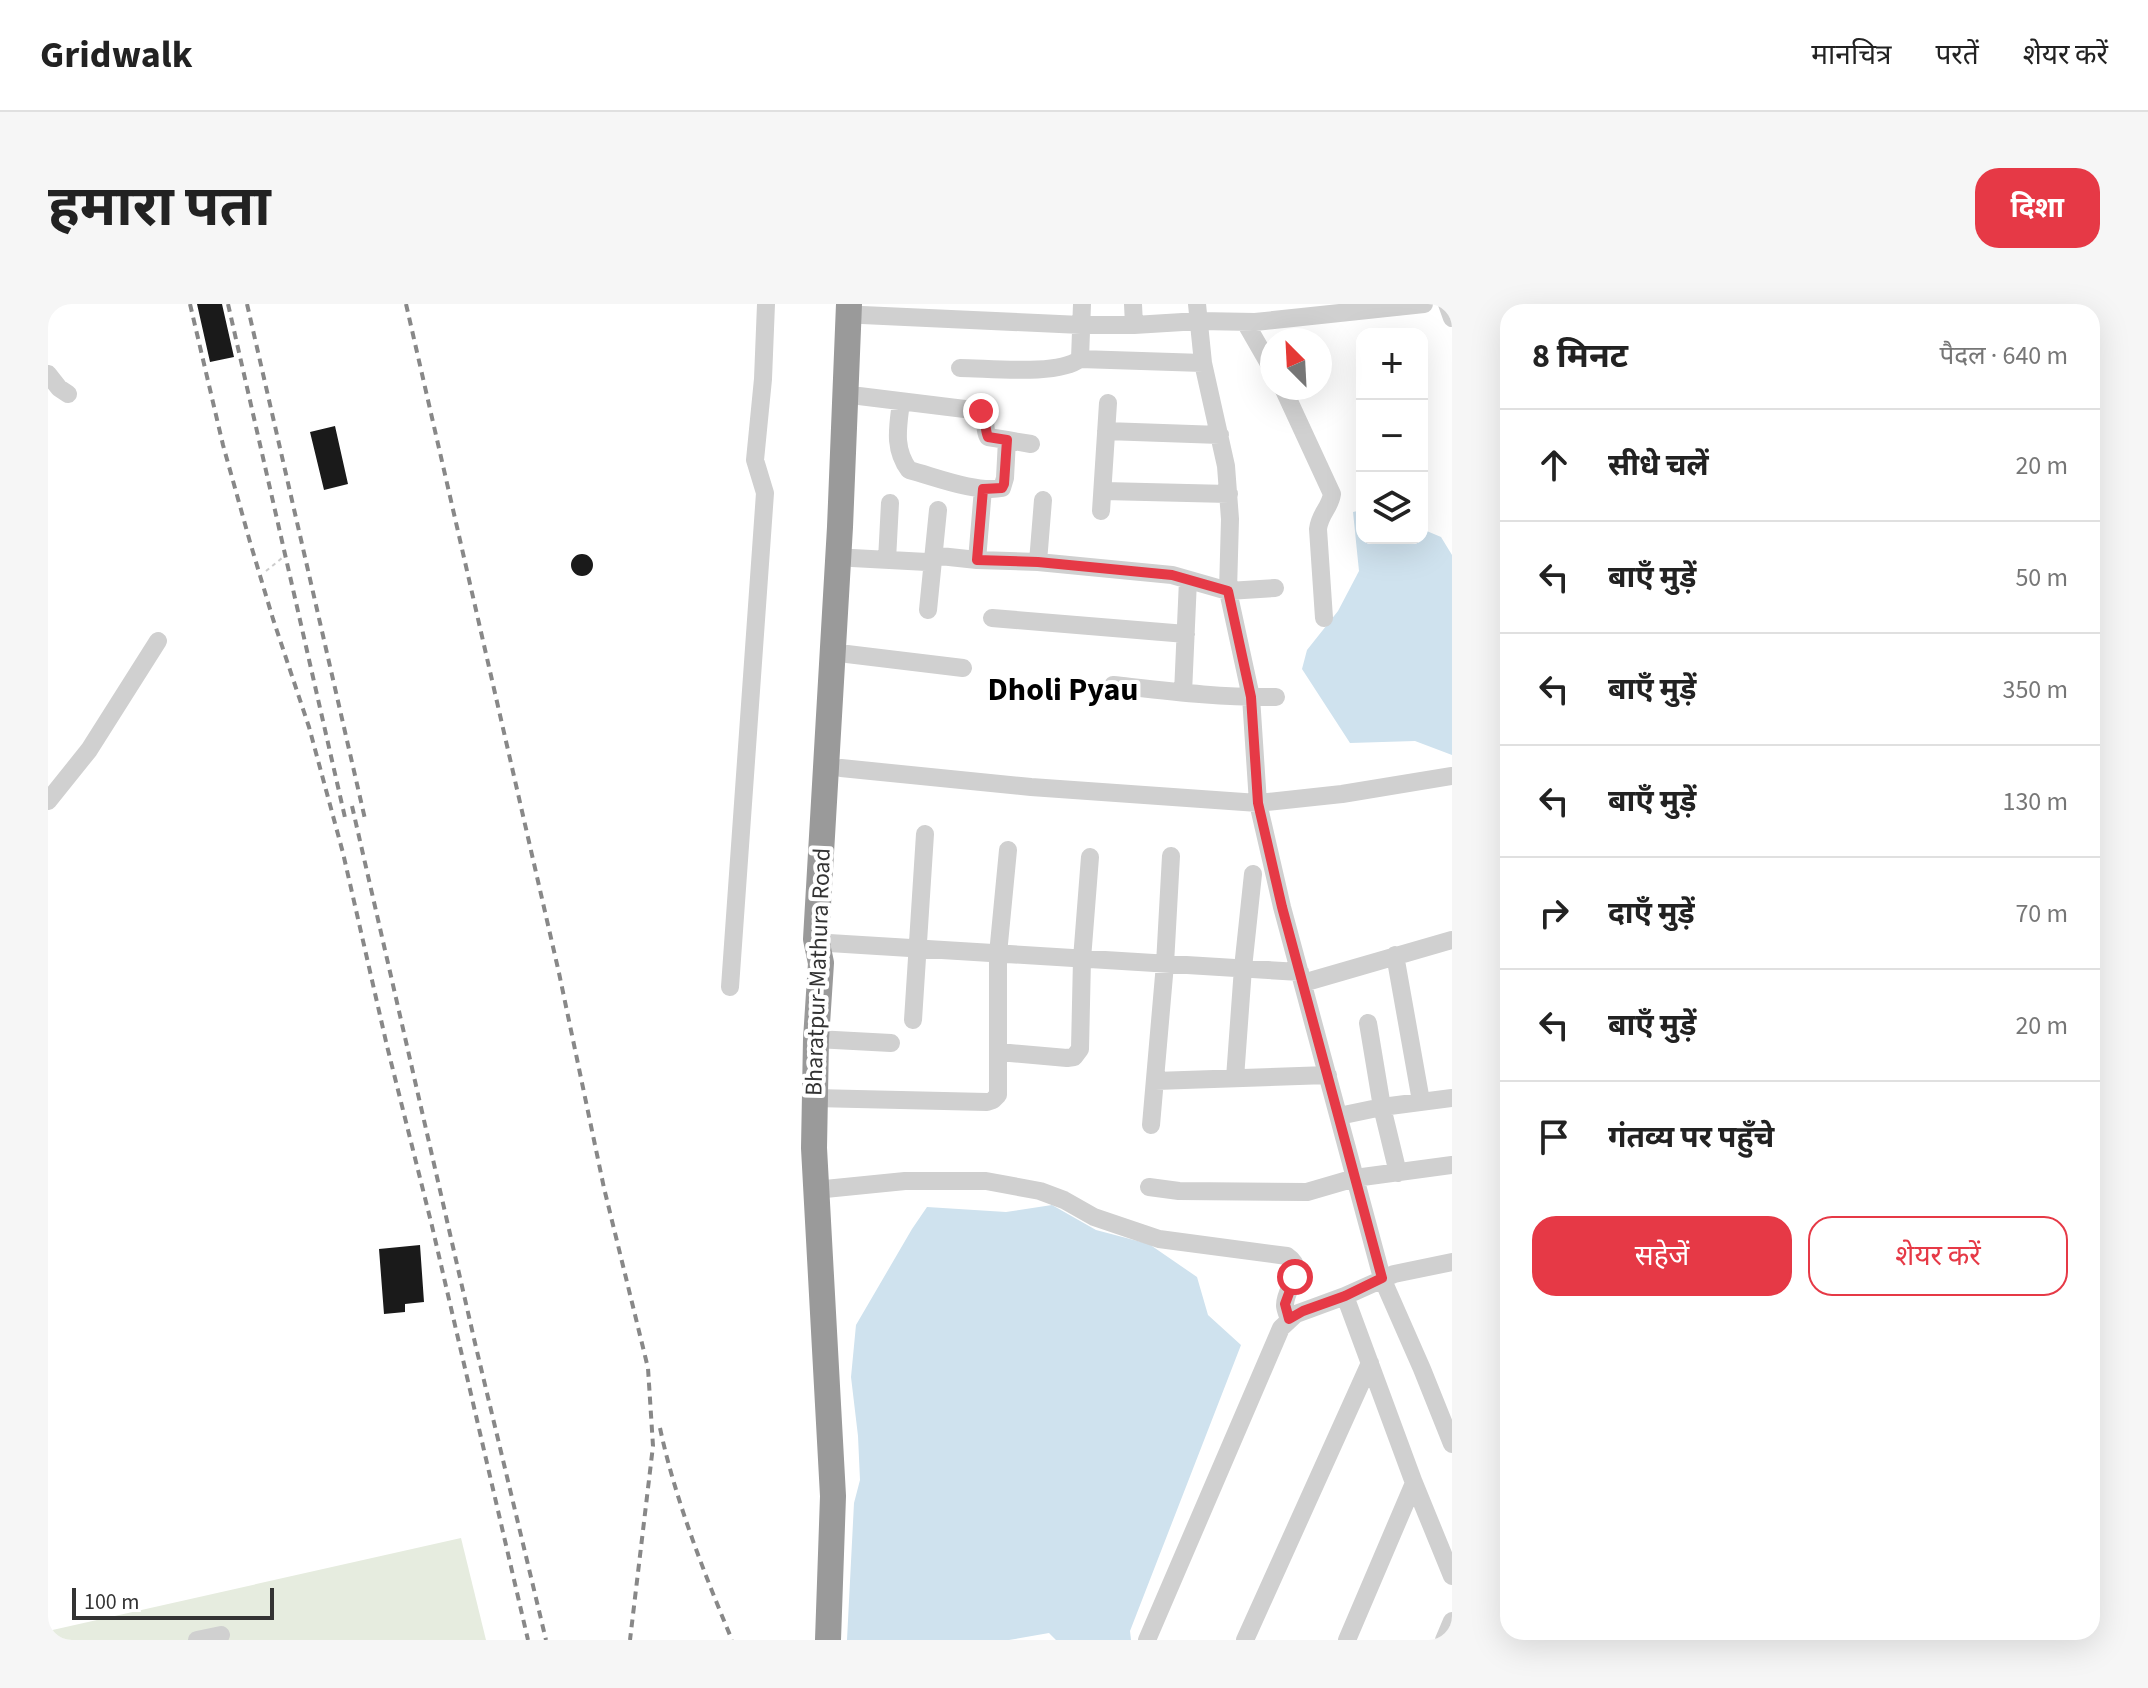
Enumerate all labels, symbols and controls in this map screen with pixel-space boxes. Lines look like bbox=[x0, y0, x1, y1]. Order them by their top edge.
text: Gridwalk bbox=[40, 28, 192, 82]
text: मानचित्र bbox=[1811, 35, 1891, 75]
text: परतें bbox=[1935, 35, 1979, 75]
text: शेयर करें bbox=[2023, 35, 2108, 75]
text: हमारा पता bbox=[48, 168, 271, 247]
button: दिशा bbox=[1975, 168, 2100, 248]
north arrow bbox=[1260, 328, 1332, 400]
map controls bbox=[1356, 328, 1428, 544]
button: + bbox=[1356, 328, 1428, 400]
text: 8 मिनट bbox=[1532, 332, 1628, 381]
text: पैदल · 640 m bbox=[1939, 337, 2068, 374]
route end bbox=[963, 393, 999, 429]
button: − bbox=[1356, 400, 1428, 472]
icon: ahead bbox=[1532, 443, 1576, 487]
text: सीधे चलें bbox=[1608, 444, 1709, 487]
text: 20 m bbox=[2015, 447, 2068, 484]
button: layers bbox=[1356, 472, 1428, 544]
icon: left bbox=[1532, 555, 1576, 599]
text: बाएँ मुड़ें bbox=[1608, 556, 1696, 599]
text: 50 m bbox=[2015, 559, 2068, 596]
district label: Dholi Pyau bbox=[988, 667, 1138, 713]
icon: left bbox=[1532, 667, 1576, 711]
text: बाएँ मुड़ें bbox=[1608, 668, 1696, 711]
text: 350 m bbox=[2002, 671, 2068, 708]
icon: left bbox=[1532, 779, 1576, 823]
text: बाएँ मुड़ें bbox=[1608, 780, 1696, 823]
text: 130 m bbox=[2002, 783, 2068, 820]
street label: Bharatpur-Mathura Road bbox=[796, 847, 840, 1097]
icon: right bbox=[1532, 891, 1576, 935]
text: दाएँ मुड़ें bbox=[1608, 892, 1695, 935]
text: 70 m bbox=[2015, 895, 2068, 932]
icon: left bbox=[1532, 1003, 1576, 1047]
text: बाएँ मुड़ें bbox=[1608, 1004, 1696, 1047]
text: 20 m bbox=[2015, 1007, 2068, 1044]
icon: arrive bbox=[1532, 1115, 1576, 1159]
text: गंतव्य पर पहुँचे bbox=[1608, 1116, 1774, 1159]
button: सहेजें bbox=[1532, 1216, 1792, 1296]
button: शेयर करें bbox=[1808, 1216, 2068, 1296]
route start bbox=[1277, 1259, 1313, 1295]
scale bar bbox=[72, 1584, 274, 1620]
text: 100 m bbox=[84, 1586, 139, 1618]

